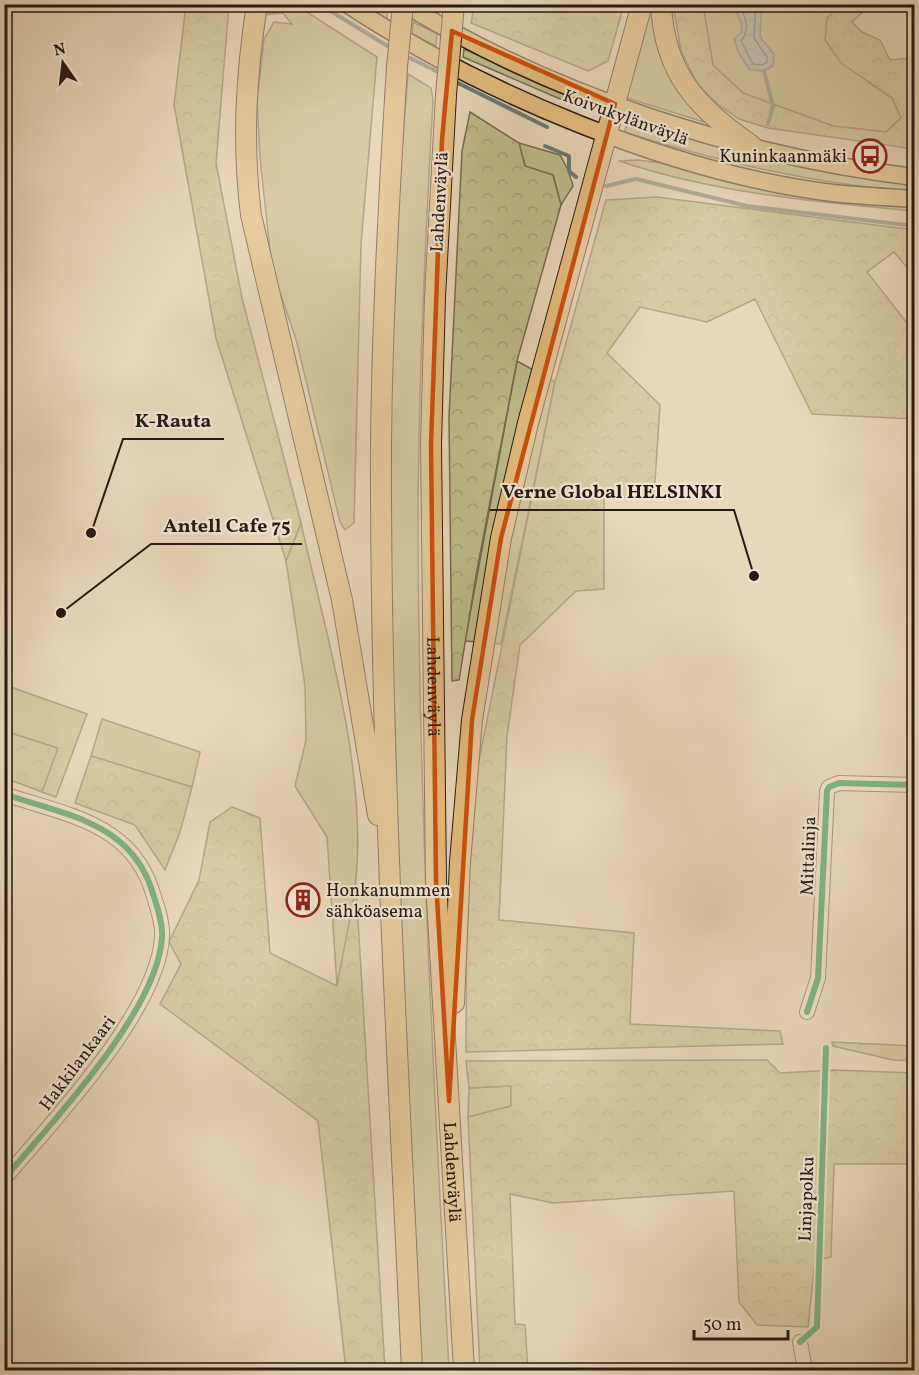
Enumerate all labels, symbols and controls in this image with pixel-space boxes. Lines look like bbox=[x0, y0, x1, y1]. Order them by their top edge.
north arrow bbox=[33, 33, 93, 93]
text: N bbox=[52, 38, 69, 62]
street label: Koivukylänväylä bbox=[559, 84, 692, 153]
bus stop icon: Kuninkaanmäki bbox=[852, 138, 888, 174]
place label: Kuninkaanmäki bbox=[719, 145, 847, 170]
street label: Lahdenväylä bbox=[425, 151, 456, 253]
callout: K-Rauta bbox=[123, 401, 224, 439]
text: K-Rauta bbox=[135, 408, 211, 436]
callout: Verne Global HELSINKI bbox=[490, 472, 734, 510]
text: Verne Global HELSINKI bbox=[502, 479, 722, 507]
callout: Antell Cafe 75 bbox=[151, 506, 302, 544]
text: Antell Cafe 75 bbox=[163, 513, 291, 541]
street label: Lahdenväylä bbox=[419, 636, 445, 737]
street label: Mittalinja bbox=[796, 816, 823, 896]
place label: Honkanummen sähköasema bbox=[326, 879, 451, 925]
building icon: Honkanummen sähköasema bbox=[285, 882, 321, 918]
street label: Hakkilankaari bbox=[34, 1011, 122, 1117]
street label: Lahdenväylä bbox=[436, 1121, 467, 1223]
street label: Linjapolku bbox=[794, 1156, 821, 1242]
scale bar bbox=[694, 1303, 788, 1341]
text: 50 m bbox=[703, 1313, 742, 1338]

